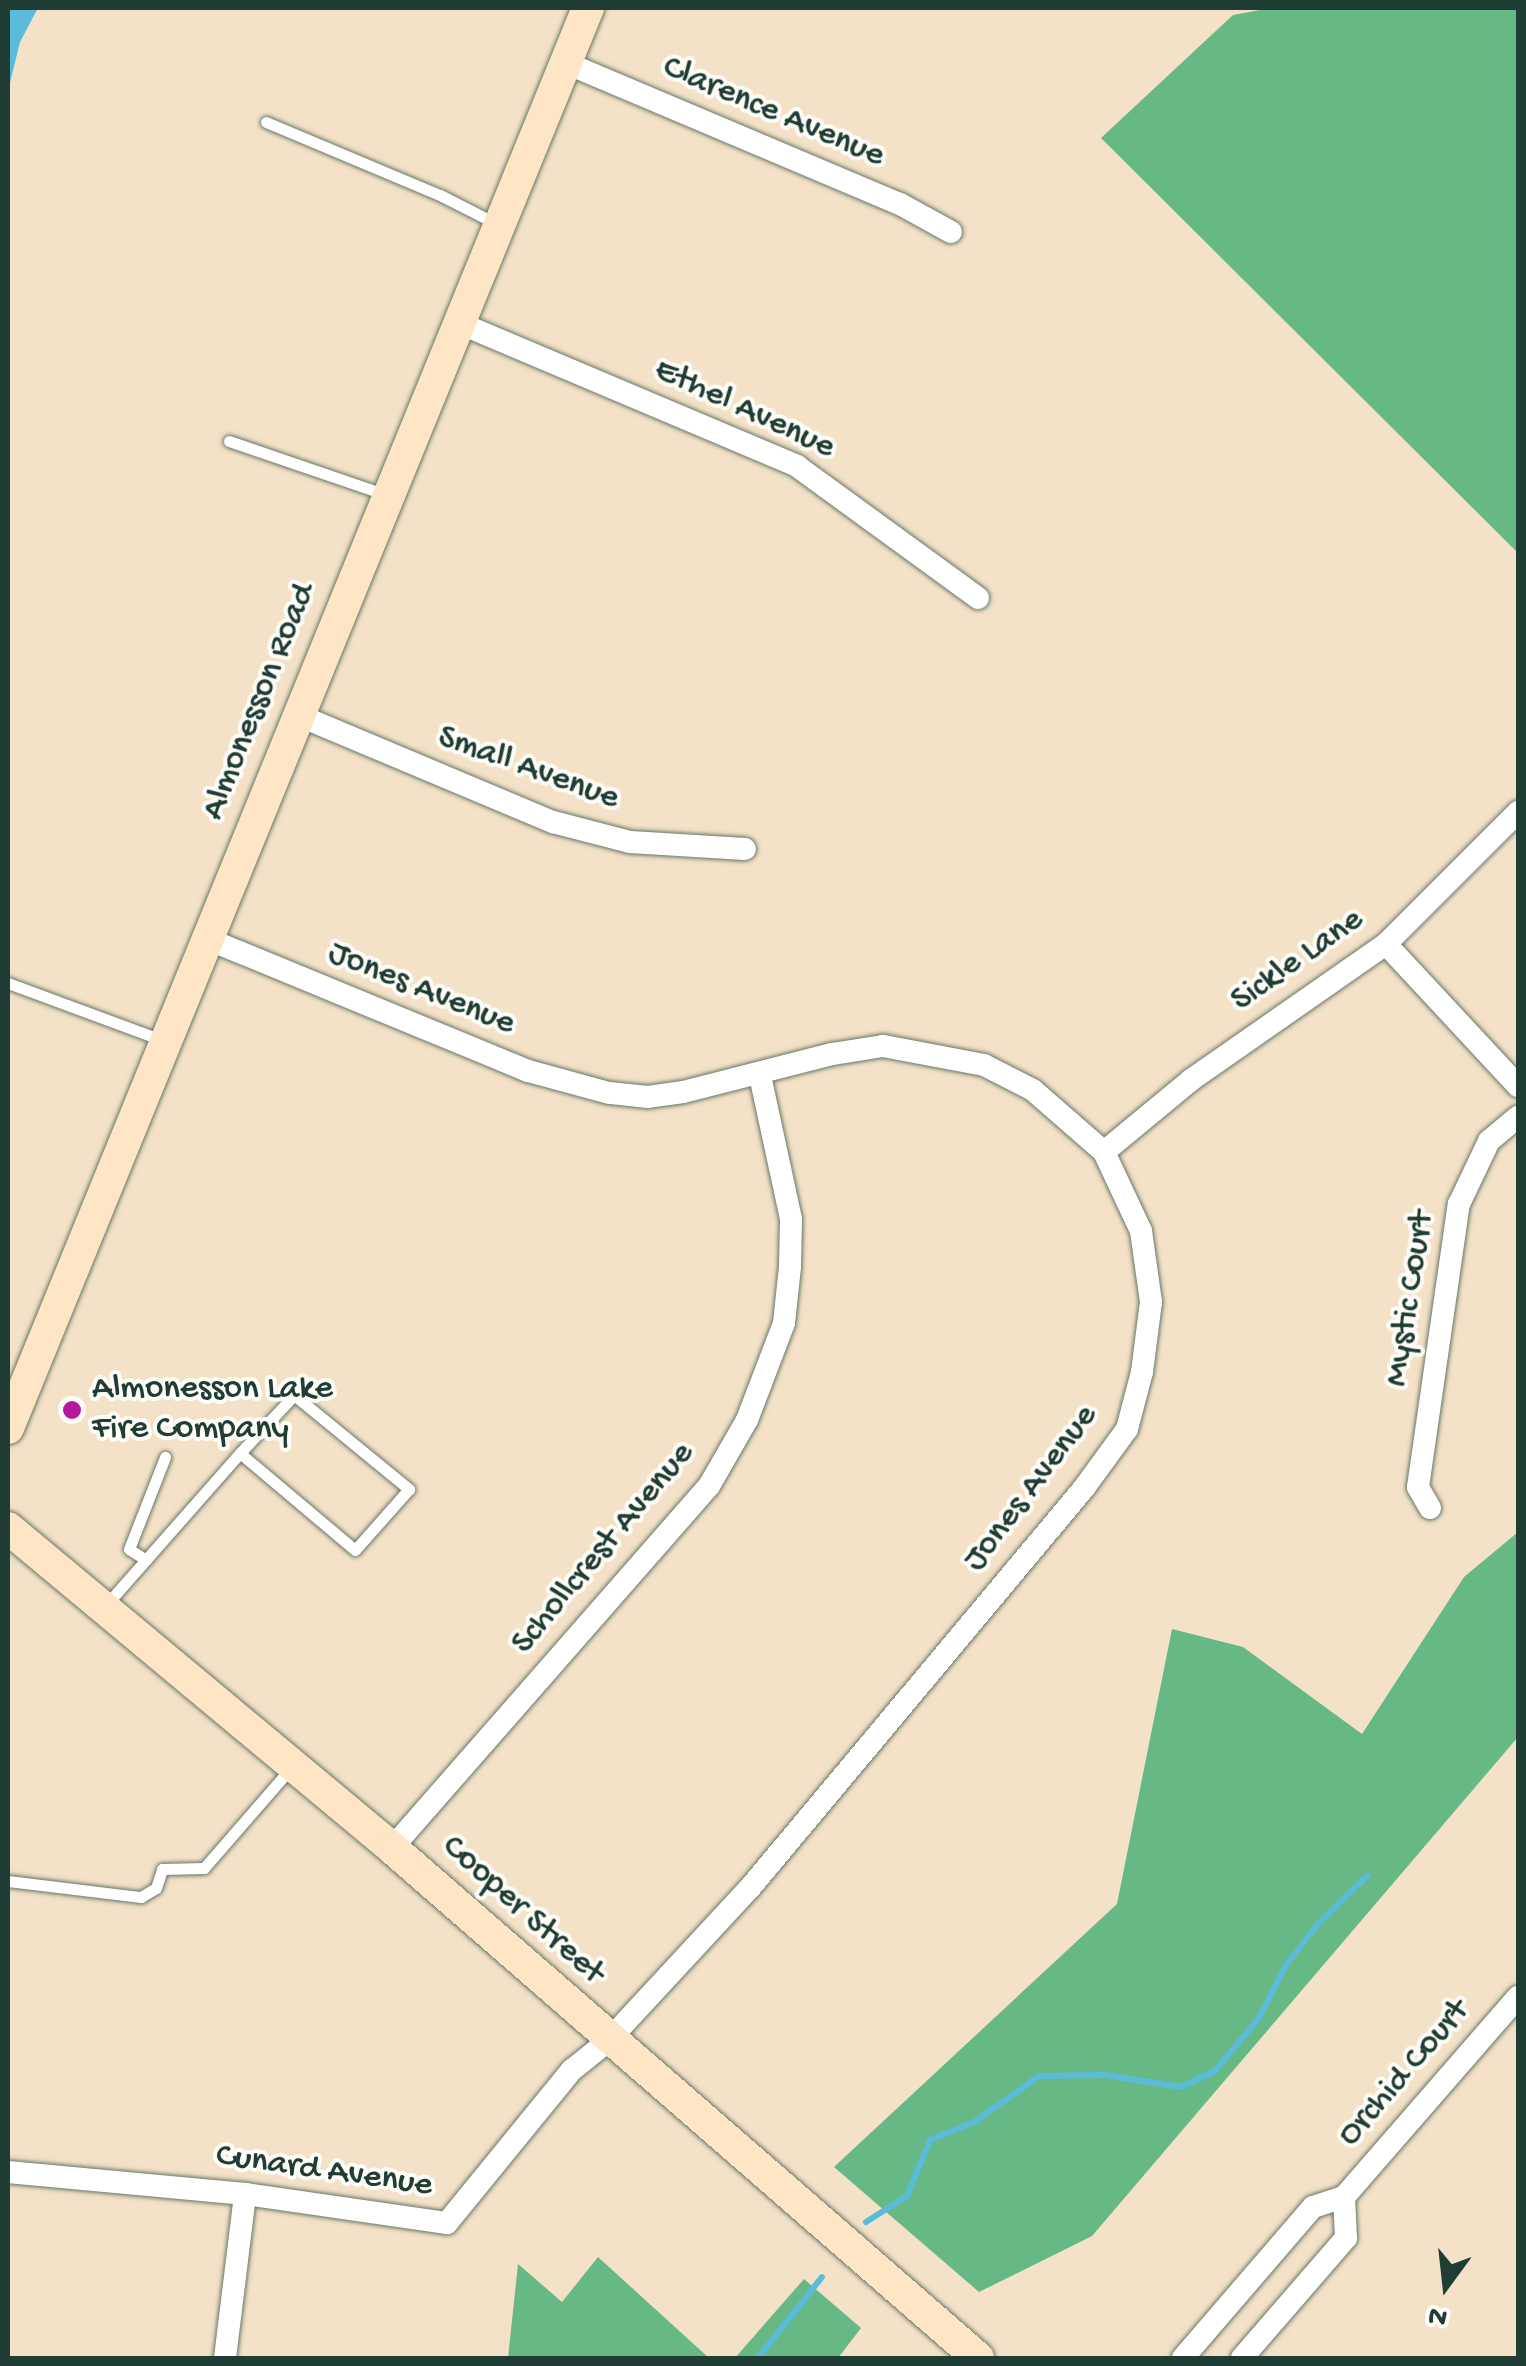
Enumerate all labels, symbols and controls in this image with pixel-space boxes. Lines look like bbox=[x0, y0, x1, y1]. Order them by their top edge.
street label: Clarence Avenue bbox=[656, 47, 890, 179]
street label: Ethel Avenue bbox=[647, 350, 841, 470]
street label: Almonesson Road bbox=[193, 578, 327, 826]
street label: Small Avenue bbox=[432, 717, 624, 821]
street label: Sickle Lane bbox=[1224, 900, 1372, 1022]
street label: Jones Avenue bbox=[321, 933, 521, 1047]
street label: Mystic Court bbox=[1376, 1208, 1446, 1390]
place label: Almonesson Lake Fire Company bbox=[92, 1369, 333, 1451]
street label: Jones Avenue bbox=[956, 1397, 1108, 1581]
marker: Almonesson Lake Fire Company bbox=[61, 1399, 83, 1421]
street label: Schollcrest Avenue bbox=[503, 1435, 705, 1663]
street label: Cooper Street bbox=[432, 1827, 612, 1995]
street label: Orchid Court bbox=[1330, 1992, 1480, 2156]
street label: Cunard Avenue bbox=[213, 2136, 435, 2208]
north arrow bbox=[1396, 2236, 1496, 2336]
text: N bbox=[1425, 2297, 1451, 2334]

